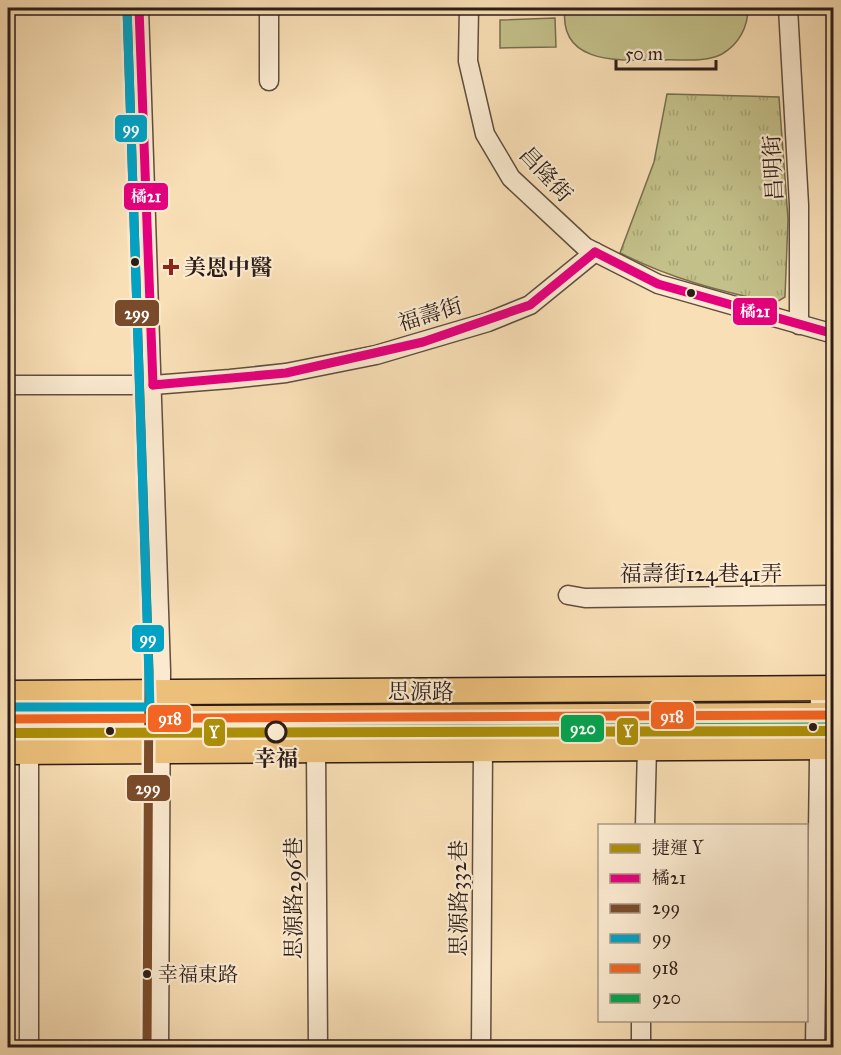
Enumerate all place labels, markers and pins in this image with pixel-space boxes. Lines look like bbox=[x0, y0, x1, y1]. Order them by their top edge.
place label: 美恩中醫 bbox=[184, 254, 272, 281]
unlabelled marker bbox=[129, 256, 141, 268]
marker: 美恩中醫 bbox=[162, 258, 180, 276]
unlabelled marker bbox=[685, 287, 697, 299]
marker: 幸福 bbox=[265, 721, 287, 743]
unlabelled marker bbox=[807, 721, 819, 733]
unlabelled marker bbox=[104, 725, 116, 737]
place label: 幸福 bbox=[254, 745, 298, 772]
place label: 幸福東路 bbox=[158, 962, 238, 986]
marker: 幸福東路 bbox=[141, 968, 153, 980]

